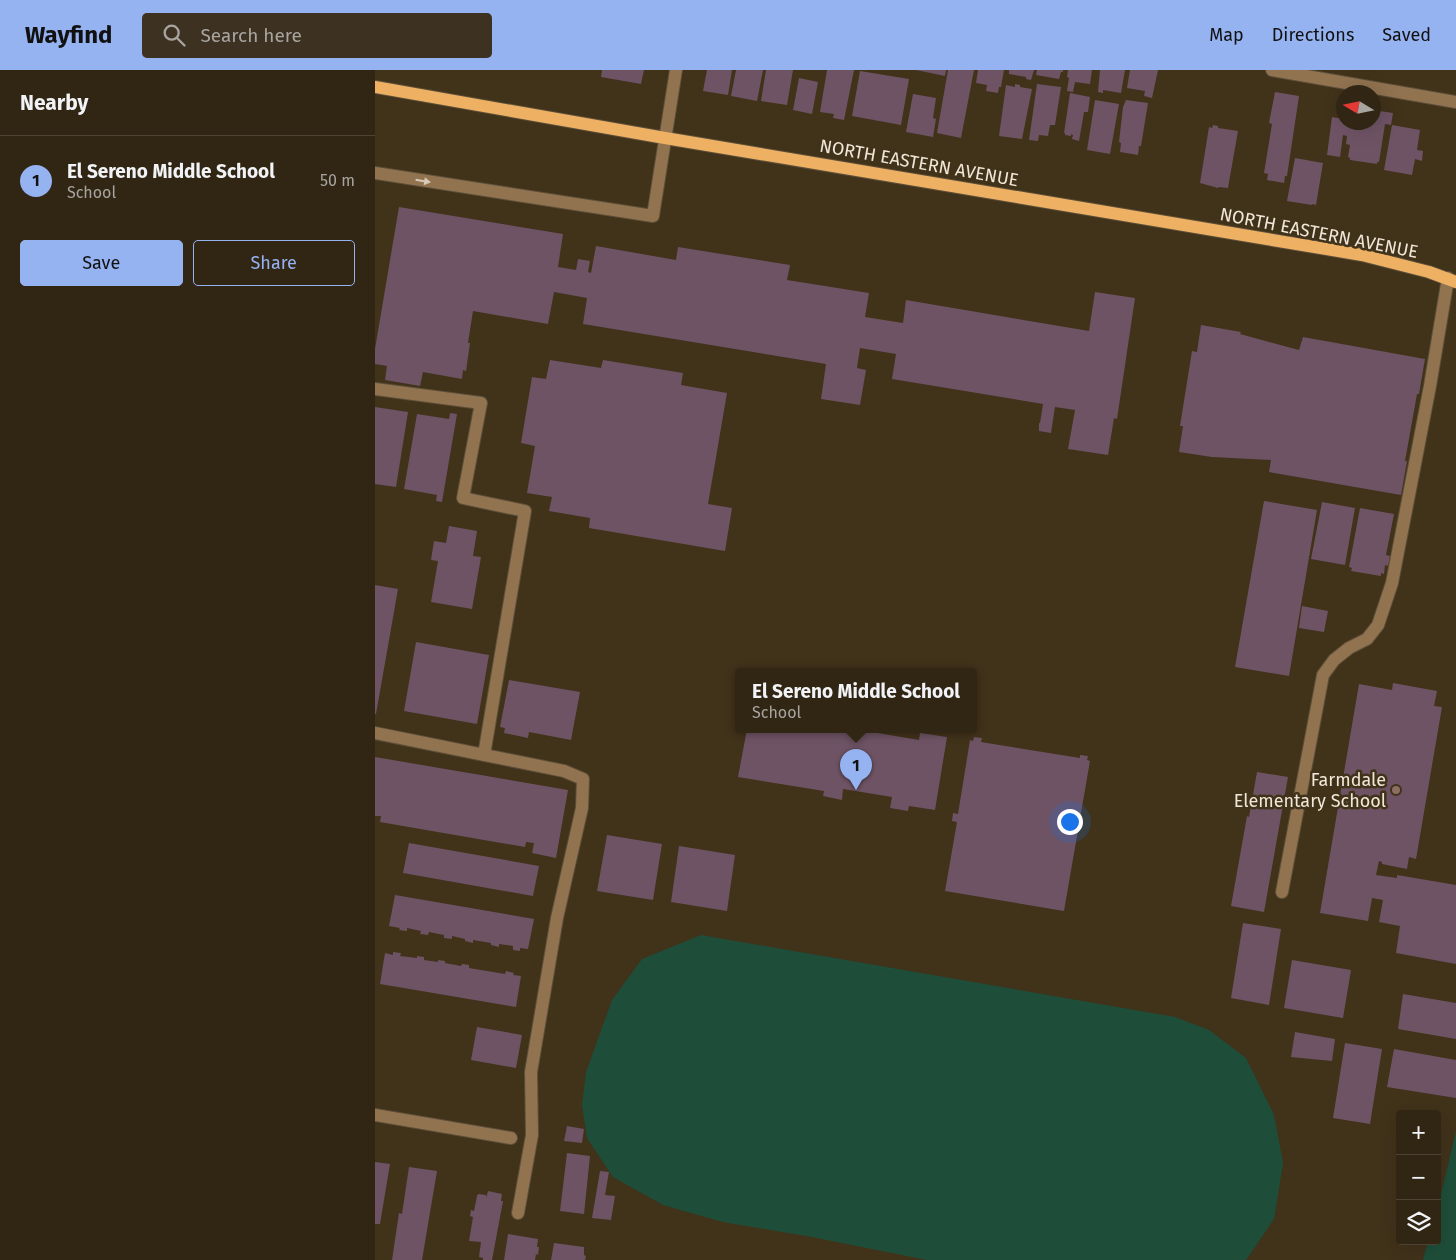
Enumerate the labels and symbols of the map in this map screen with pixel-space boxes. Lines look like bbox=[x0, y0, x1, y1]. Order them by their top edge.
north arrow bbox=[1336, 85, 1381, 130]
street label: NORTH EASTERN AVENUE bbox=[818, 135, 1020, 191]
one-way arrow bbox=[416, 177, 432, 185]
street label: NORTH EASTERN AVENUE bbox=[1218, 203, 1420, 263]
pin: 1 bbox=[840, 749, 872, 790]
place label: Farmdale Elementary School bbox=[1234, 769, 1386, 812]
marker: Farmdale Elementary School bbox=[1390, 784, 1402, 796]
your location bbox=[1057, 809, 1083, 835]

